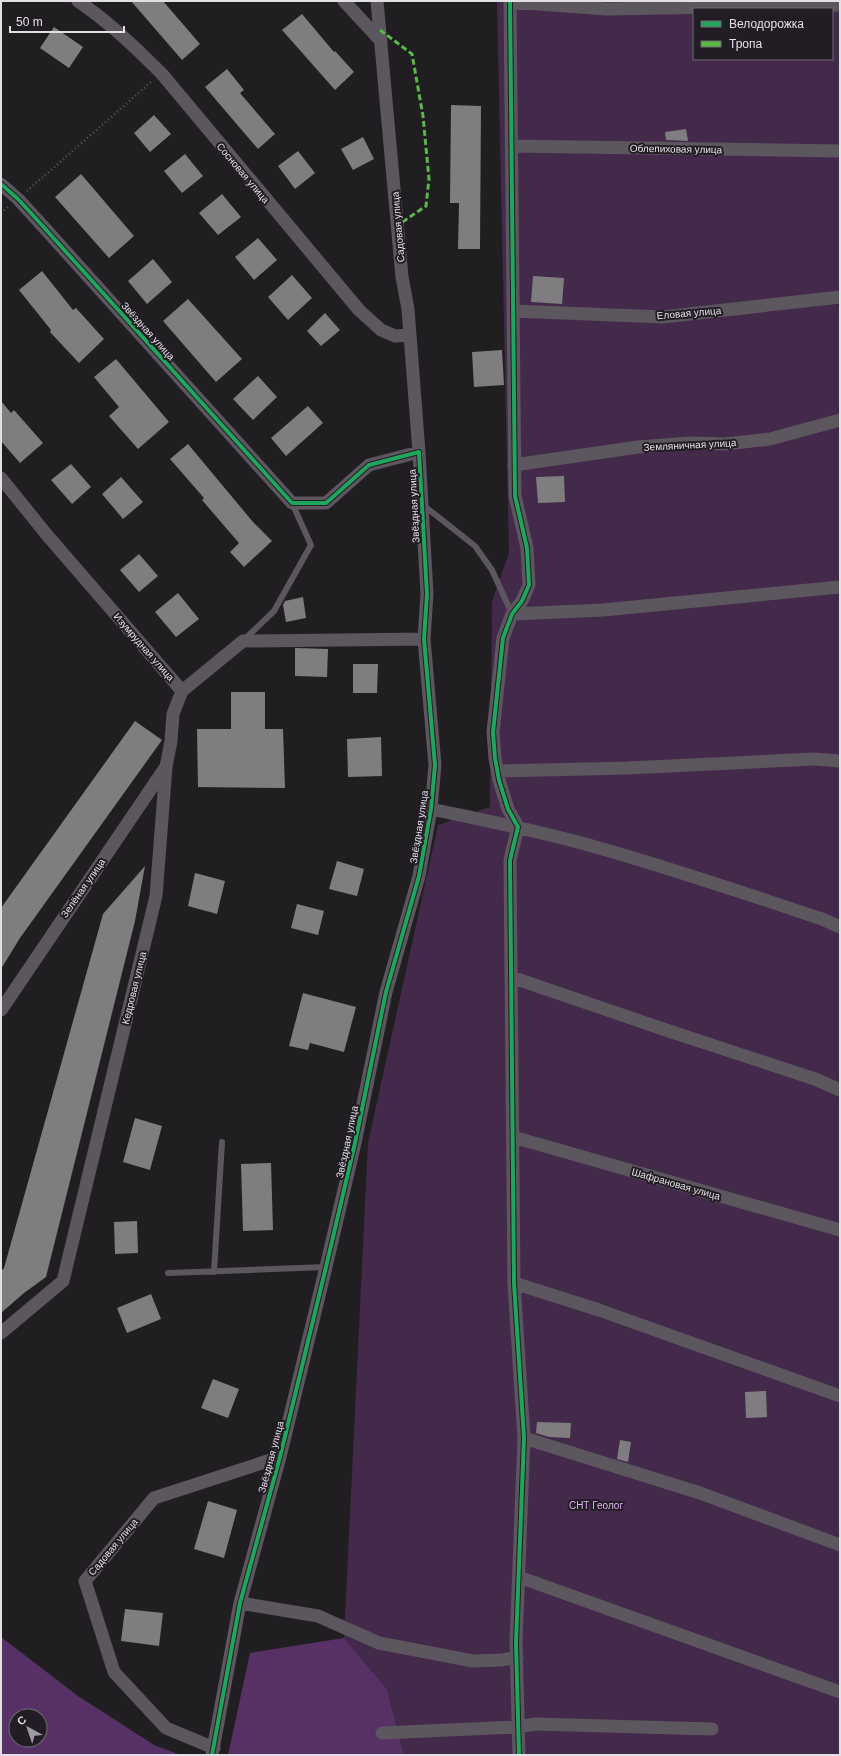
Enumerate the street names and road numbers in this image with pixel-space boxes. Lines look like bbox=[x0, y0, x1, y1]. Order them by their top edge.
street label: Сосновая улица bbox=[215, 141, 272, 206]
street label: Облепиховая улица bbox=[630, 143, 723, 155]
street label: Садовая улица bbox=[389, 191, 407, 263]
street label: Звёздная улица bbox=[119, 300, 177, 362]
street label: Еловая улица bbox=[656, 305, 722, 321]
street label: Земляничная улица bbox=[643, 437, 737, 453]
street label: Звёздная улица bbox=[407, 468, 421, 543]
street label: Изумрудная улица bbox=[112, 611, 177, 683]
street label: Звёздная улица bbox=[408, 789, 430, 864]
street label: Зелёная улица bbox=[59, 856, 108, 920]
street label: Кедровая улица bbox=[120, 950, 148, 1026]
street label: Звёздная улица bbox=[334, 1104, 360, 1179]
street label: Шафрановая улица bbox=[630, 1166, 722, 1202]
street label: Звёздная улица bbox=[256, 1419, 286, 1494]
street label: Садовая улица bbox=[86, 1516, 140, 1578]

